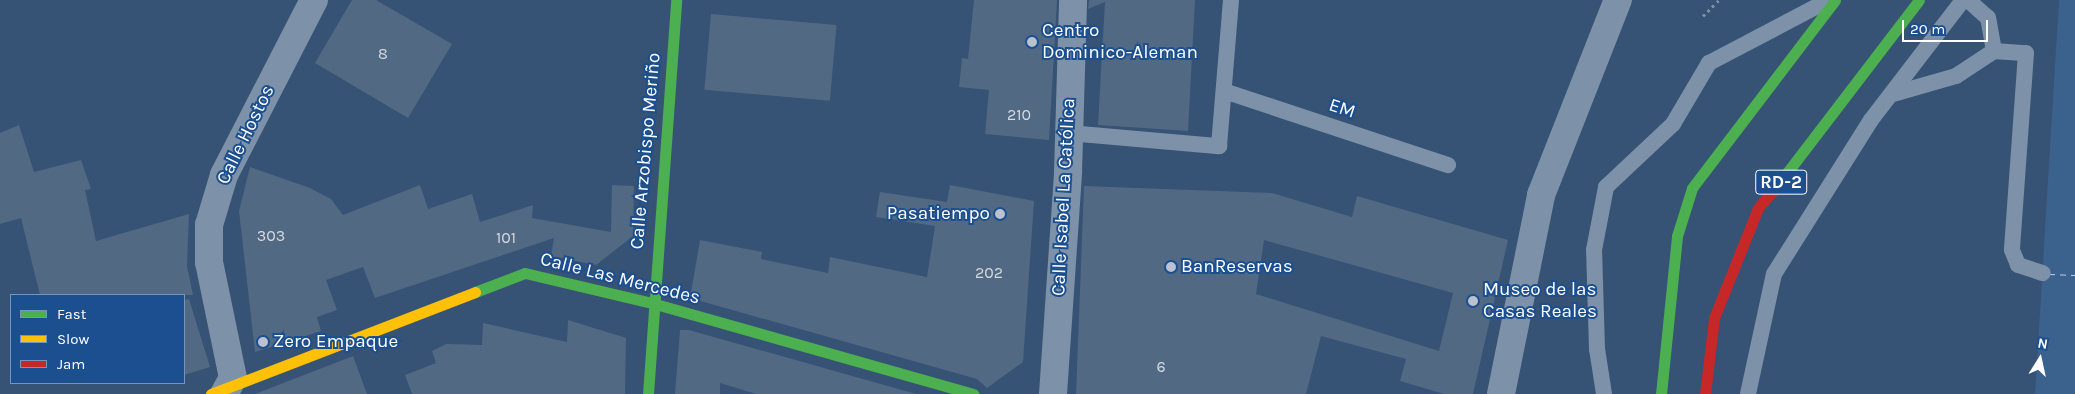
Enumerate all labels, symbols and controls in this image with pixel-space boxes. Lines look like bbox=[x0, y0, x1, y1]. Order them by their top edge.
scale bar bbox=[1905, 10, 1991, 42]
place label: Centro Dominico-Aleman bbox=[1042, 20, 1198, 64]
text: 20 m bbox=[1910, 20, 1945, 38]
marker: Centro Dominico-Aleman bbox=[1026, 36, 1038, 48]
house number: 8 bbox=[378, 44, 388, 64]
street label: Calle Arzobispo Meriño bbox=[626, 52, 666, 250]
street label: Calle Hostos bbox=[212, 82, 280, 188]
street label: EM bbox=[1326, 94, 1358, 124]
street label: Calle Isabel La Católica bbox=[1047, 97, 1081, 297]
house number: 210 bbox=[1007, 105, 1031, 125]
road number: RD-2 bbox=[1755, 166, 1807, 198]
place label: Pasatiempo bbox=[887, 203, 990, 225]
marker: Pasatiempo bbox=[994, 208, 1006, 220]
house number: 303 bbox=[257, 226, 285, 246]
house number: 101 bbox=[496, 228, 516, 248]
street label: Calle Las Mercedes bbox=[538, 248, 702, 310]
place label: BanReservas bbox=[1181, 256, 1293, 278]
marker: BanReservas bbox=[1165, 261, 1177, 273]
house number: 202 bbox=[975, 263, 1003, 283]
place label: Museo de las Casas Reales bbox=[1483, 279, 1597, 323]
legend bbox=[10, 294, 185, 384]
marker: Museo de las Casas Reales bbox=[1467, 295, 1479, 307]
text: Fast bbox=[57, 305, 86, 323]
text: Slow bbox=[57, 330, 89, 348]
place label: Zero Empaque bbox=[273, 331, 398, 353]
north arrow bbox=[2015, 334, 2065, 384]
text: N bbox=[2036, 334, 2049, 353]
marker: Zero Empaque bbox=[257, 336, 269, 348]
text: Jam bbox=[57, 355, 85, 373]
house number: 6 bbox=[1156, 357, 1166, 377]

